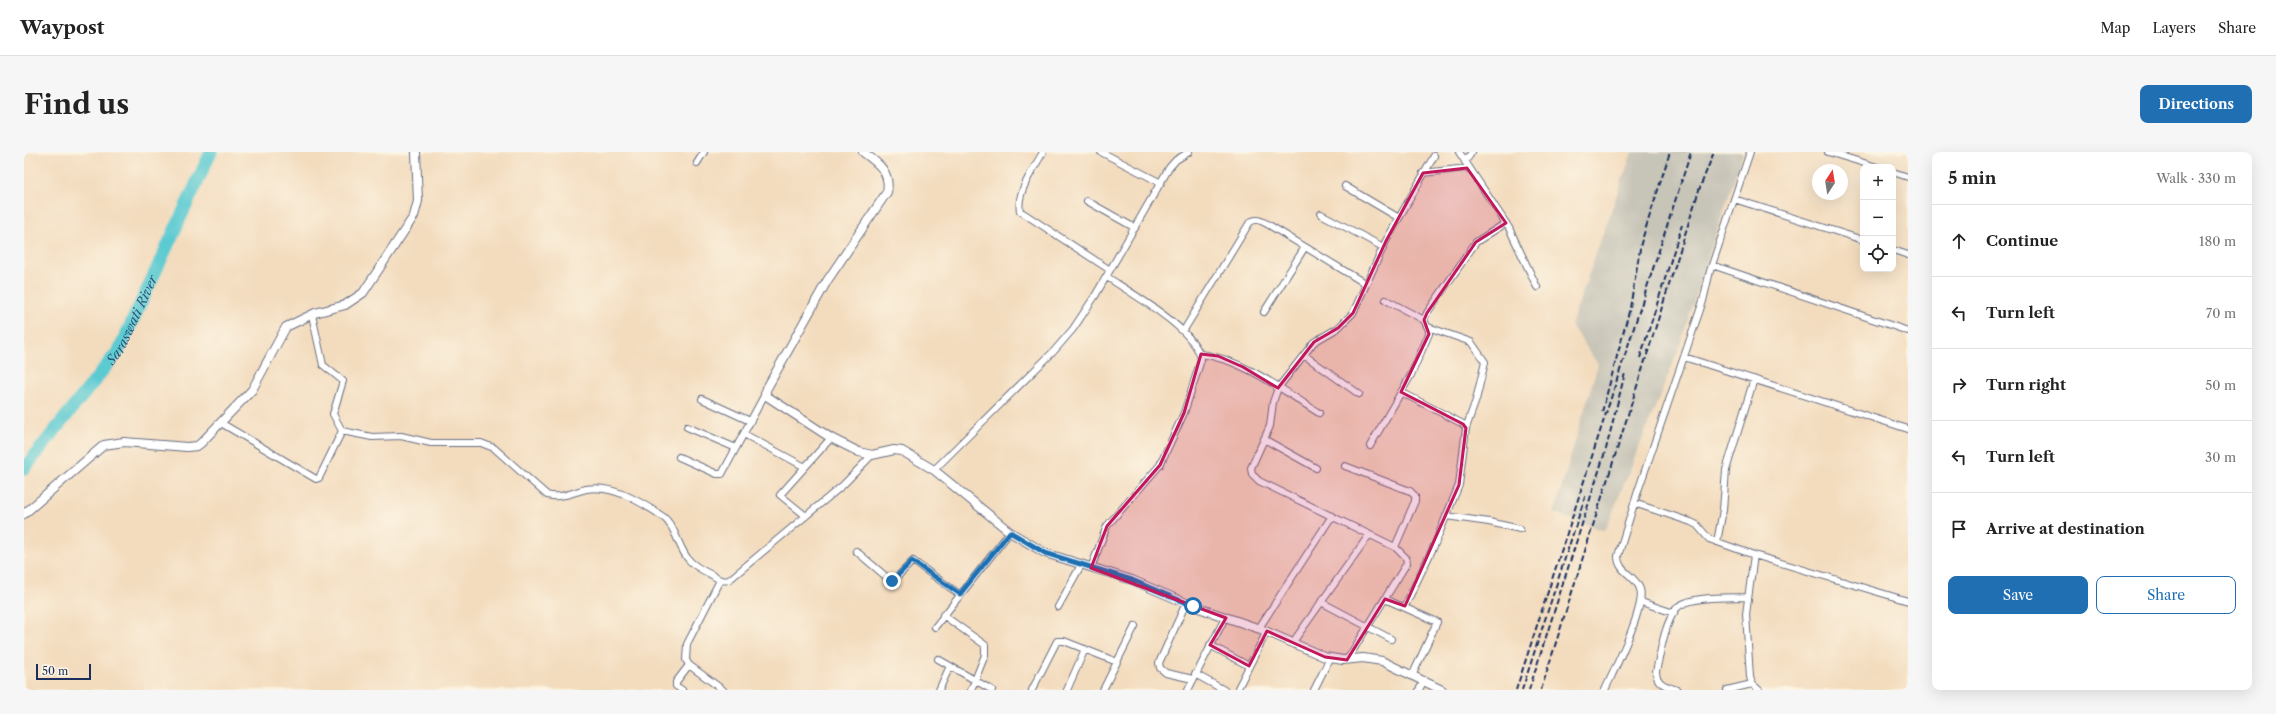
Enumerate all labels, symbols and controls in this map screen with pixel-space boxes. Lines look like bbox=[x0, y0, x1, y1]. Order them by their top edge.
text: Waypost bbox=[20, 16, 104, 39]
text: Map bbox=[2100, 19, 2130, 37]
text: Layers bbox=[2152, 19, 2196, 37]
text: Share bbox=[2218, 19, 2256, 37]
button: Directions bbox=[2140, 85, 2252, 123]
text: Find us bbox=[24, 87, 129, 121]
north arrow bbox=[1812, 164, 1848, 200]
map controls bbox=[1860, 164, 1896, 272]
button: + bbox=[1860, 164, 1896, 200]
text: 5 min bbox=[1948, 168, 1996, 188]
text: Walk · 330 m bbox=[2156, 170, 2236, 186]
button: − bbox=[1860, 200, 1896, 236]
icon: ahead bbox=[1948, 230, 1970, 252]
text: Continue bbox=[1986, 231, 2058, 250]
text: 180 m bbox=[2199, 233, 2236, 249]
button: locate bbox=[1860, 236, 1896, 272]
water label: Saraswati River bbox=[102, 272, 161, 368]
icon: left bbox=[1948, 302, 1970, 324]
text: Turn left bbox=[1986, 303, 2055, 322]
text: 70 m bbox=[2206, 305, 2236, 321]
icon: right bbox=[1948, 374, 1970, 396]
text: Turn right bbox=[1986, 375, 2066, 394]
text: 50 m bbox=[2205, 377, 2236, 393]
icon: left bbox=[1948, 446, 1970, 468]
text: Turn left bbox=[1986, 447, 2055, 466]
text: 30 m bbox=[2205, 449, 2236, 465]
icon: arrive bbox=[1948, 518, 1970, 540]
text: Arrive at destination bbox=[1986, 519, 2145, 538]
route end bbox=[883, 572, 901, 590]
button: Save bbox=[1948, 576, 2088, 614]
button: Share bbox=[2096, 576, 2236, 614]
route start bbox=[1184, 597, 1202, 615]
scale bar bbox=[36, 662, 91, 681]
text: 50 m bbox=[42, 664, 68, 678]

